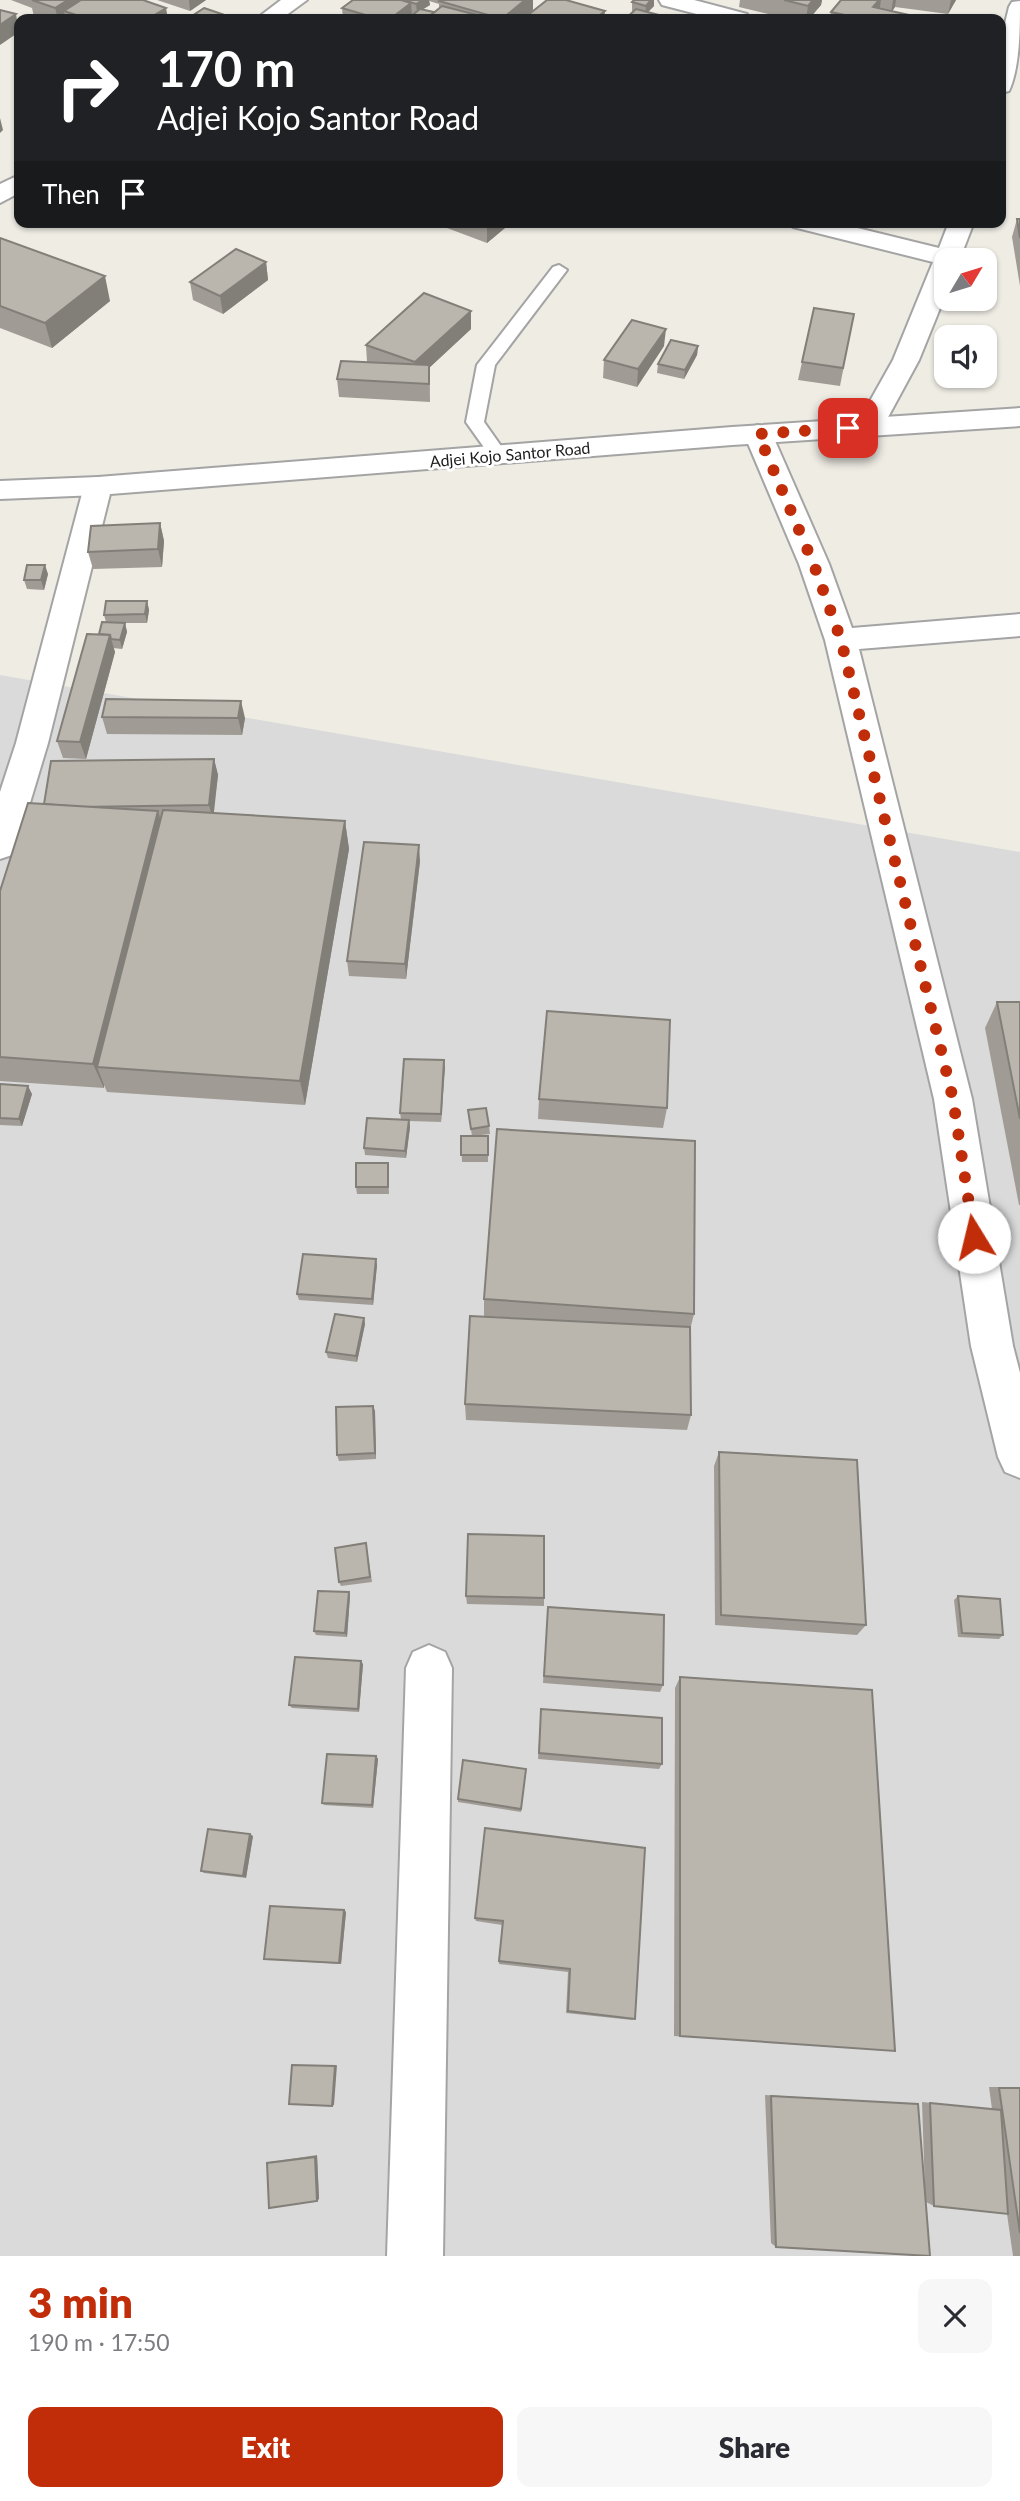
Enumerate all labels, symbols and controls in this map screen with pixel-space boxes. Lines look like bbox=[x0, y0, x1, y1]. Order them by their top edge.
text: 170 m bbox=[157, 39, 295, 97]
icon: right bbox=[42, 42, 133, 133]
text: Adjei Kojo Santor Road bbox=[157, 98, 479, 137]
icon: arrive bbox=[114, 175, 152, 213]
text: Then bbox=[42, 178, 100, 210]
north arrow bbox=[934, 248, 998, 312]
map controls bbox=[934, 248, 997, 388]
button: sound bbox=[934, 325, 997, 388]
pin bbox=[818, 398, 878, 458]
icon: arrive bbox=[829, 409, 867, 447]
street label: Adjei Kojo Santor Road bbox=[429, 438, 591, 470]
position arrow bbox=[937, 1200, 1011, 1274]
text: 3 min bbox=[28, 2277, 133, 2327]
button: close bbox=[918, 2279, 992, 2353]
text: 190 m · 17:50 bbox=[28, 2328, 170, 2356]
button: Exit bbox=[28, 2407, 503, 2487]
button: Share bbox=[517, 2407, 992, 2487]

